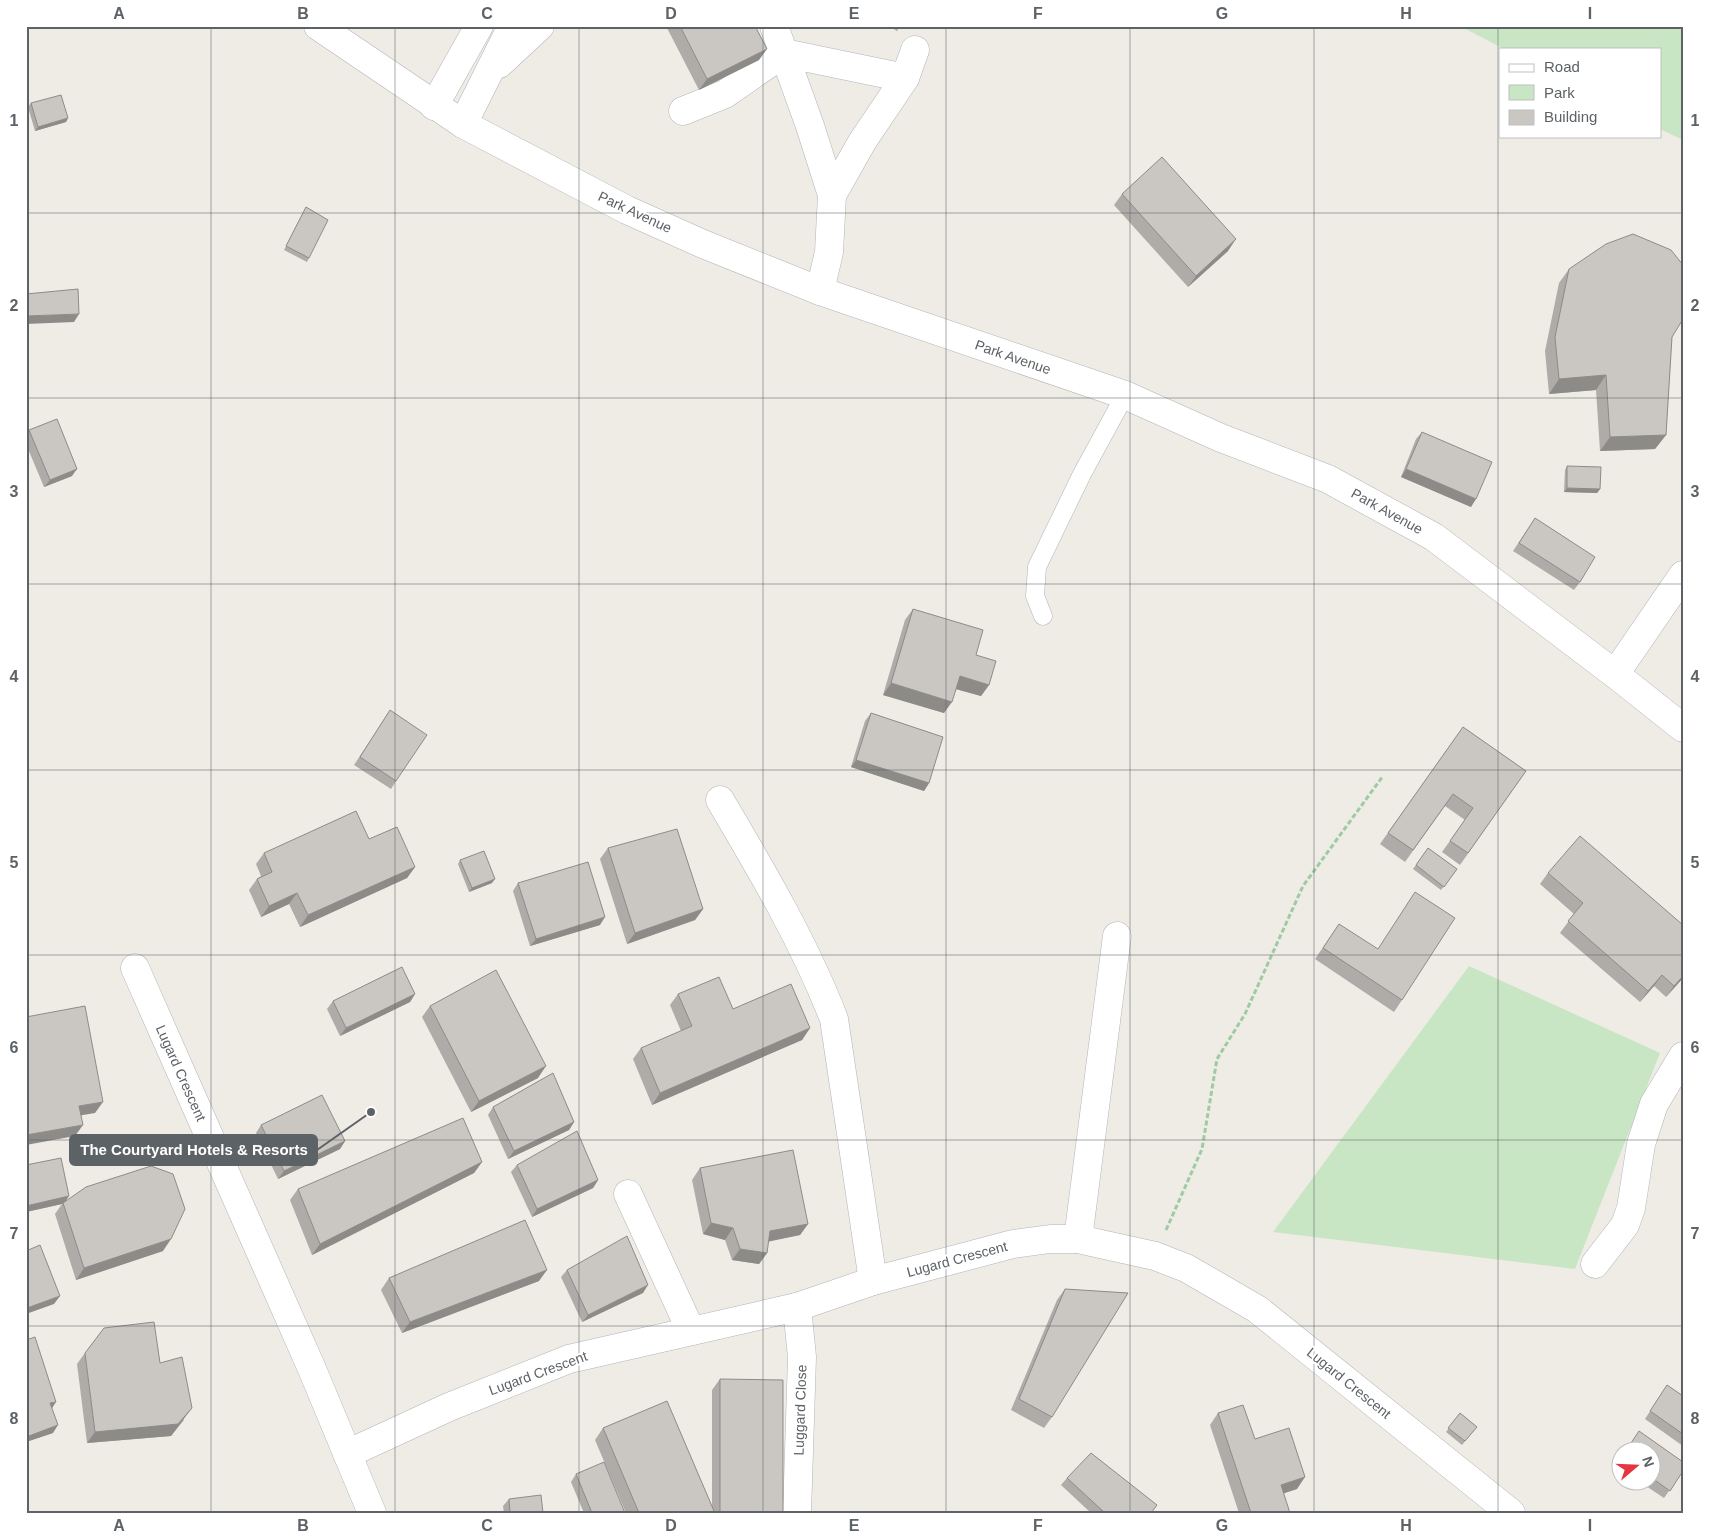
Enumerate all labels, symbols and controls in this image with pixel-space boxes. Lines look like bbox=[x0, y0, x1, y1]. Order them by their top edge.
text: A bbox=[113, 5, 125, 22]
text: B bbox=[297, 5, 309, 22]
text: C bbox=[481, 5, 493, 22]
text: D bbox=[665, 5, 677, 22]
text: E bbox=[849, 5, 860, 22]
text: F bbox=[1033, 5, 1043, 22]
text: G bbox=[1216, 5, 1228, 22]
text: H bbox=[1400, 5, 1412, 22]
text: I bbox=[1588, 5, 1592, 22]
legend bbox=[1499, 48, 1662, 138]
text: Road bbox=[1544, 58, 1580, 75]
text: Park bbox=[1544, 84, 1575, 101]
text: Building bbox=[1544, 108, 1597, 125]
text: 1 bbox=[10, 112, 19, 129]
text: 1 bbox=[1691, 112, 1700, 129]
street label: Park Avenue bbox=[596, 188, 674, 236]
text: 2 bbox=[10, 297, 19, 314]
text: 2 bbox=[1691, 297, 1700, 314]
street label: Park Avenue bbox=[973, 337, 1053, 378]
text: 3 bbox=[10, 483, 19, 500]
text: 3 bbox=[1691, 483, 1700, 500]
street label: Park Avenue bbox=[1349, 485, 1426, 537]
text: 4 bbox=[10, 668, 19, 685]
text: 4 bbox=[1691, 668, 1700, 685]
text: 5 bbox=[10, 854, 19, 871]
text: 5 bbox=[1691, 854, 1700, 871]
street label: Lugard Crescent bbox=[153, 1022, 209, 1124]
text: 6 bbox=[10, 1039, 19, 1056]
text: 6 bbox=[1691, 1039, 1700, 1056]
callout: The Courtyard Hotels & Resorts bbox=[70, 1135, 317, 1165]
text: The Courtyard Hotels & Resorts bbox=[80, 1141, 308, 1158]
text: 7 bbox=[10, 1225, 19, 1242]
text: 7 bbox=[1691, 1225, 1700, 1242]
street label: Lugard Crescent bbox=[905, 1238, 1009, 1280]
street label: Lugard Crescent bbox=[1304, 1344, 1394, 1422]
street label: Lugard Crescent bbox=[487, 1348, 589, 1398]
street label: Luggard Close bbox=[790, 1364, 810, 1456]
text: 8 bbox=[10, 1410, 19, 1427]
text: 8 bbox=[1691, 1410, 1700, 1427]
north arrow bbox=[1612, 1442, 1662, 1492]
text: N bbox=[1639, 1454, 1658, 1469]
text: A bbox=[113, 1517, 125, 1534]
text: B bbox=[297, 1517, 309, 1534]
text: C bbox=[481, 1517, 493, 1534]
text: D bbox=[665, 1517, 677, 1534]
text: E bbox=[849, 1517, 860, 1534]
text: F bbox=[1033, 1517, 1043, 1534]
text: G bbox=[1216, 1517, 1228, 1534]
text: H bbox=[1400, 1517, 1412, 1534]
text: I bbox=[1588, 1517, 1592, 1534]

